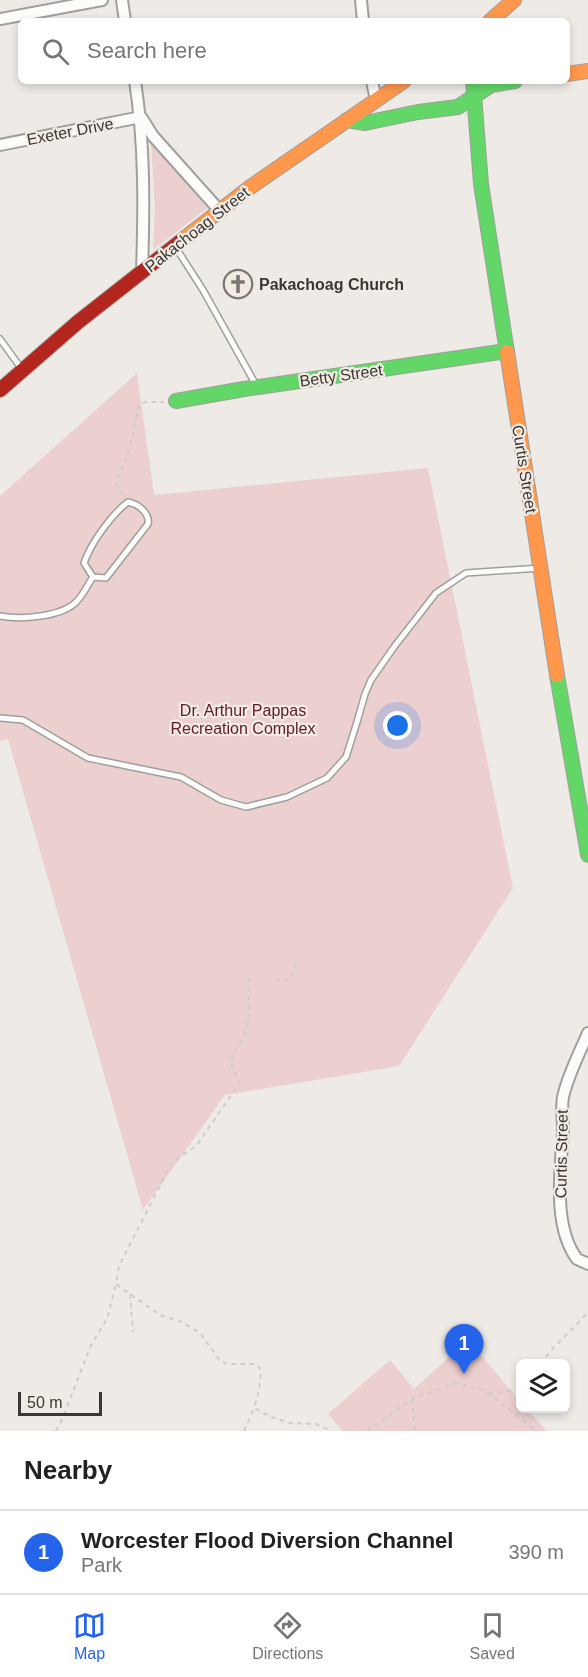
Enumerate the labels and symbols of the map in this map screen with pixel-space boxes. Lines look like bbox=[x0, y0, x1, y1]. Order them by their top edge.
street label: Exeter Drive bbox=[25, 115, 115, 148]
street label: Pakachoag Street bbox=[142, 183, 253, 275]
church icon: Pakachoag Church bbox=[222, 268, 254, 300]
place label: Pakachoag Church bbox=[259, 276, 404, 293]
street label: Betty Street bbox=[298, 361, 384, 390]
street label: Curtis Street bbox=[509, 424, 540, 515]
park label: Dr. Arthur Pappas Recreation Complex bbox=[171, 702, 315, 737]
your location bbox=[383, 711, 412, 740]
street label: Curtis Street bbox=[552, 1109, 571, 1199]
pin: 1 bbox=[444, 1324, 484, 1374]
scale bar bbox=[18, 1389, 102, 1416]

